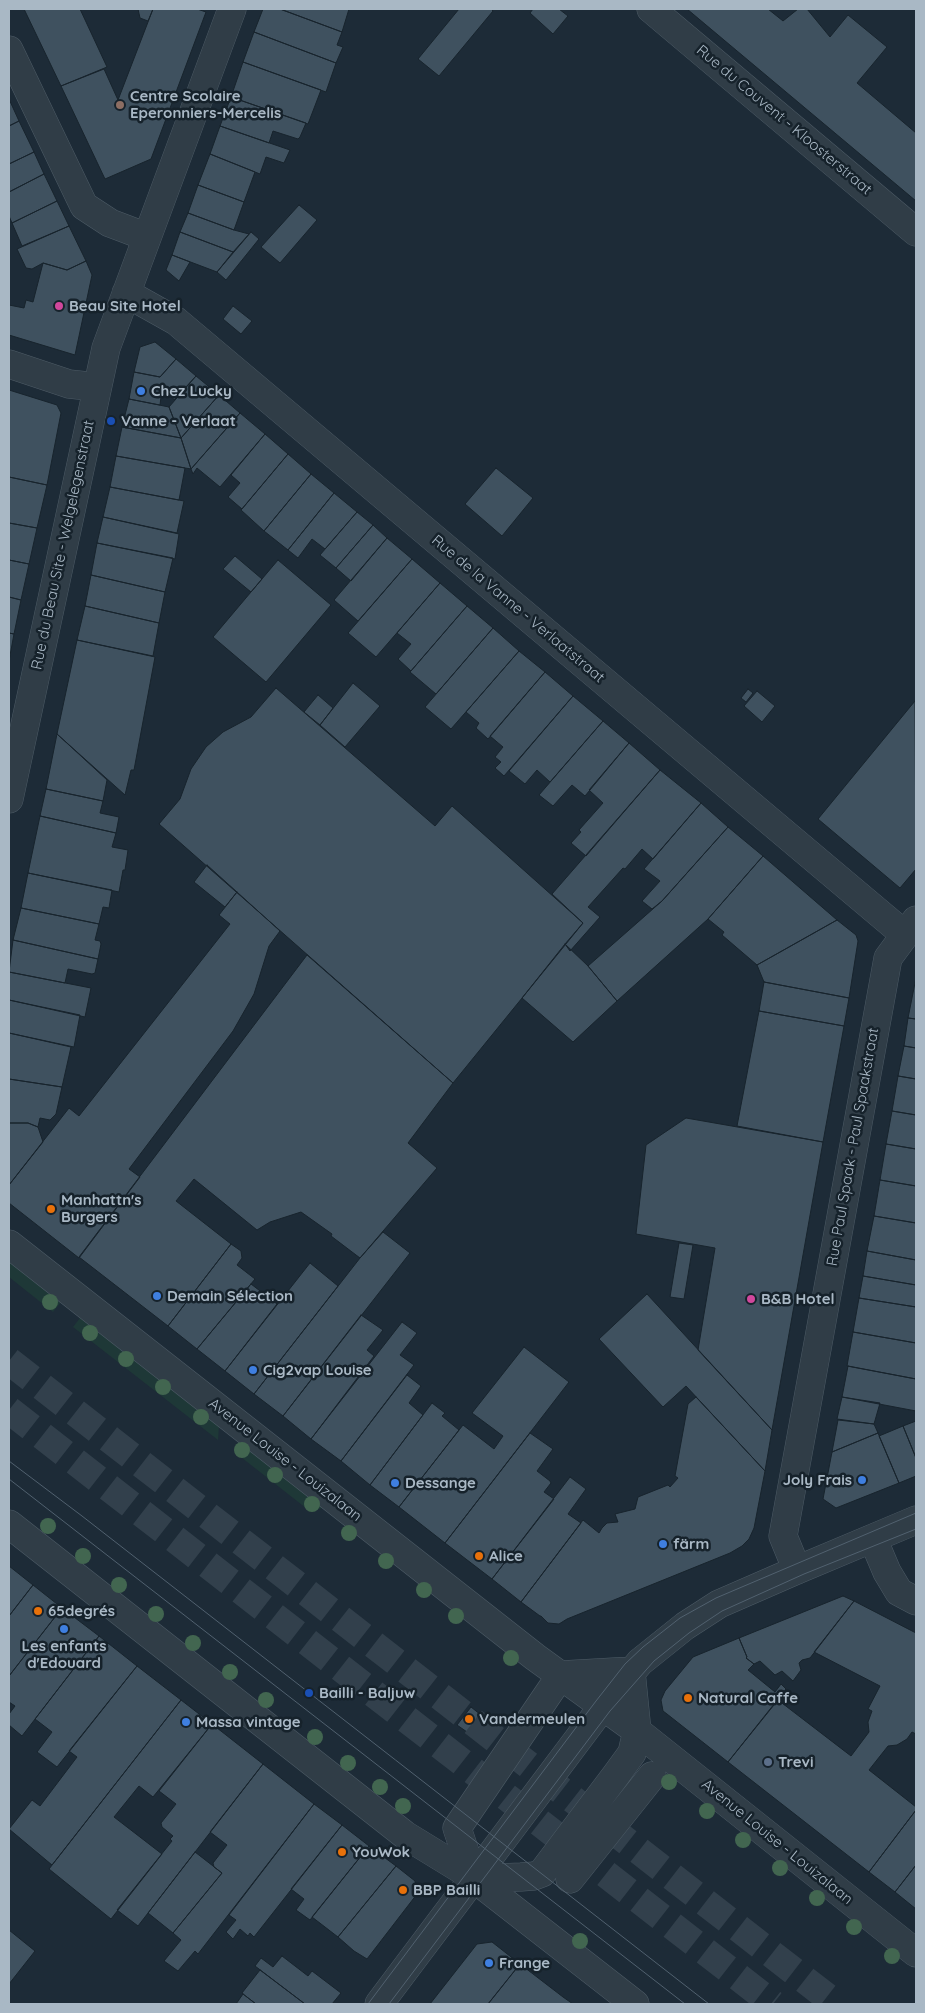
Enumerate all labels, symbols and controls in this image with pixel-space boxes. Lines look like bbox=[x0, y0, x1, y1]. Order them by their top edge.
street label: Rue du Couvent - Kloosterstraat bbox=[693, 41, 875, 199]
place label: Centre Scolaire Eperonniers-Mercelis bbox=[130, 87, 281, 122]
marker: Centre Scolaire Eperonniers-Mercelis bbox=[114, 99, 126, 111]
place label: Beau Site Hotel bbox=[69, 297, 181, 315]
marker: Beau Site Hotel bbox=[53, 300, 65, 312]
place label: Chez Lucky bbox=[151, 382, 232, 400]
marker: Chez Lucky bbox=[135, 385, 147, 397]
place label: Vanne - Verlaat bbox=[121, 412, 236, 430]
marker: Vanne - Verlaat bbox=[105, 415, 117, 427]
street label: Rue du Beau Site - Welgelegenstraat bbox=[28, 419, 98, 671]
street label: Rue de la Vanne - Verlaatstraat bbox=[428, 531, 608, 687]
street label: Rue Paul Spaak - Paul Spaakstraat bbox=[823, 1026, 883, 1268]
place label: Manhattn's Burgers bbox=[61, 1191, 141, 1226]
marker: Manhattn's Burgers bbox=[45, 1203, 57, 1215]
place label: Demain Sélection bbox=[167, 1287, 293, 1305]
marker: Demain Sélection bbox=[151, 1290, 163, 1302]
place label: B&B Hotel bbox=[761, 1290, 835, 1308]
marker: B&B Hotel bbox=[745, 1293, 757, 1305]
place label: Cig2vap Louise bbox=[263, 1361, 372, 1379]
marker: Cig2vap Louise bbox=[247, 1364, 259, 1376]
street label: Avenue Louise - Louizalaan bbox=[205, 1395, 365, 1525]
place label: Joly Frais bbox=[783, 1471, 852, 1489]
place label: Dessange bbox=[405, 1474, 476, 1492]
marker: Joly Frais bbox=[856, 1474, 868, 1486]
marker: Dessange bbox=[389, 1477, 401, 1489]
place label: färm bbox=[673, 1535, 709, 1553]
marker: färm bbox=[657, 1538, 669, 1550]
place label: Alice bbox=[489, 1547, 523, 1565]
marker: Alice bbox=[473, 1550, 485, 1562]
place label: 65degrés bbox=[48, 1602, 115, 1620]
marker: 65degrés bbox=[32, 1605, 44, 1617]
marker: Les enfants d'Edouard bbox=[58, 1623, 70, 1635]
place label: Les enfants d'Edouard bbox=[21, 1637, 107, 1672]
place label: Bailli - Baljuw bbox=[319, 1684, 415, 1702]
marker: Bailli - Baljuw bbox=[303, 1687, 315, 1699]
place label: Natural Caffe bbox=[698, 1689, 798, 1707]
marker: Natural Caffe bbox=[682, 1692, 694, 1704]
place label: Vandermeulen bbox=[479, 1710, 585, 1728]
place label: Massa vintage bbox=[196, 1713, 300, 1731]
marker: Vandermeulen bbox=[463, 1713, 475, 1725]
marker: Massa vintage bbox=[180, 1716, 192, 1728]
place label: Trevi bbox=[778, 1753, 813, 1771]
marker: Trevi bbox=[762, 1756, 774, 1768]
street label: Avenue Louise - Louizalaan bbox=[698, 1775, 856, 1909]
place label: YouWok bbox=[352, 1843, 410, 1861]
marker: YouWok bbox=[336, 1846, 348, 1858]
place label: BBP Bailli bbox=[413, 1881, 480, 1899]
marker: BBP Bailli bbox=[397, 1884, 409, 1896]
place label: Frange bbox=[499, 1954, 550, 1972]
marker: Frange bbox=[483, 1957, 495, 1969]

